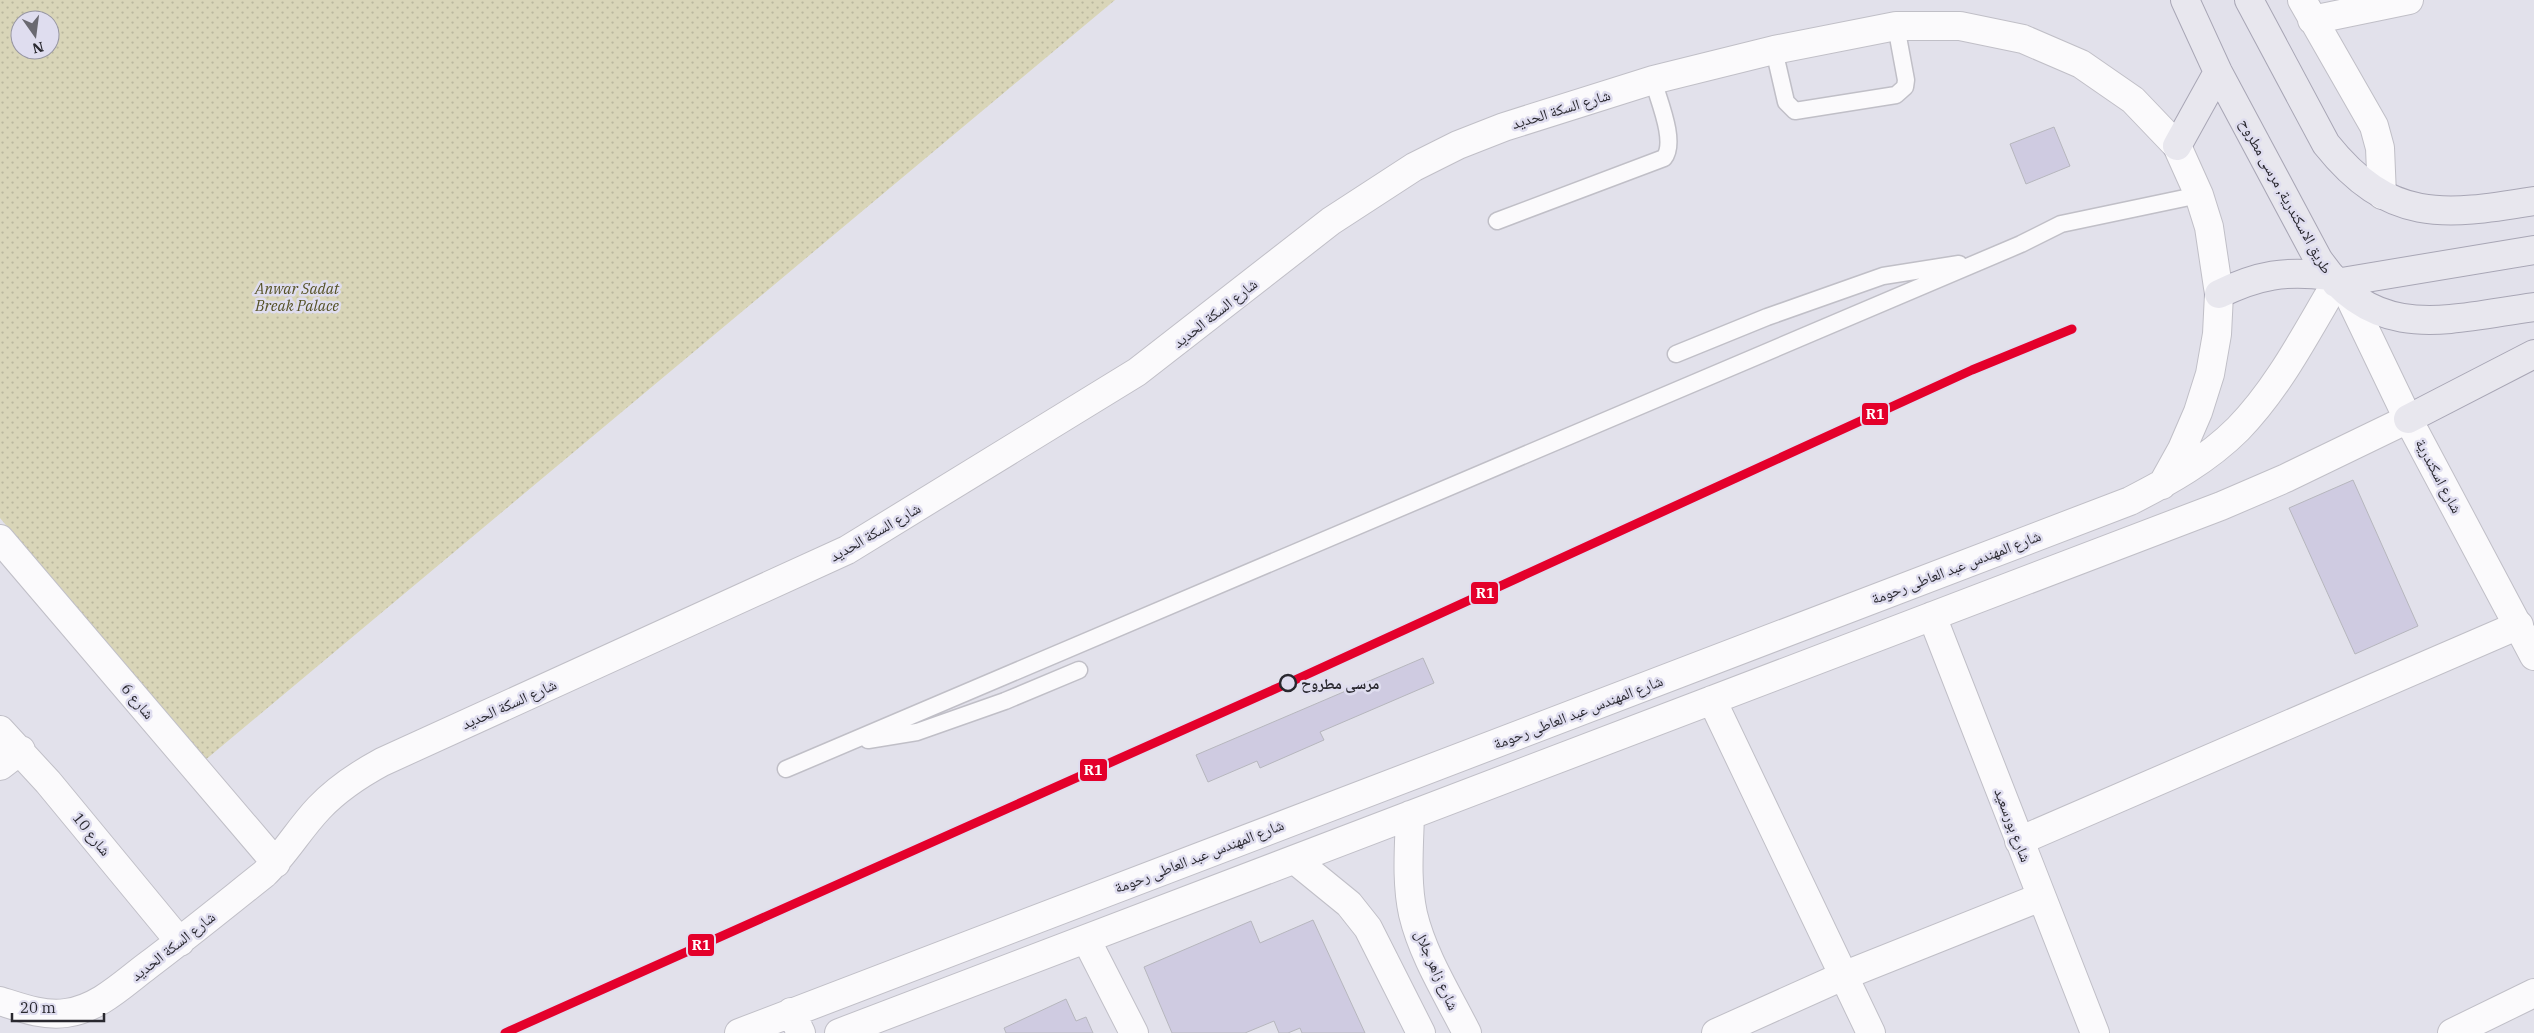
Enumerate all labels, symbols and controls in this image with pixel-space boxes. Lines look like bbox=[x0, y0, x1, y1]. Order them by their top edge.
north arrow bbox=[10, 10, 60, 60]
text: N bbox=[31, 38, 46, 58]
street label: شارع السكة الحديد bbox=[1509, 85, 1613, 134]
street label: طريق الاسكندرية, مرسى مطروح bbox=[2235, 115, 2337, 277]
street label: شارع السكة الحديد bbox=[1169, 274, 1262, 353]
park label: Anwar Sadat Break Palace bbox=[254, 279, 340, 315]
line badge: R1 bbox=[1861, 402, 1889, 426]
text: R1 bbox=[1866, 405, 1884, 423]
street label: شارع اسكندرية bbox=[2411, 436, 2467, 517]
street label: شارع السكة الحديد bbox=[826, 498, 924, 567]
street label: شارع المهندس عبد العاطى رحومة bbox=[1869, 526, 2044, 609]
line badge: R1 bbox=[1470, 581, 1499, 605]
text: R1 bbox=[1476, 584, 1494, 602]
street label: شارع المهندس عبد العاطى رحومة bbox=[1491, 671, 1666, 754]
marker: مرسى مطروح bbox=[1279, 674, 1297, 692]
place label: مرسى مطروح bbox=[1301, 674, 1379, 693]
street label: شارع السكة الحديد bbox=[459, 675, 560, 734]
street label: شارع 6 bbox=[117, 679, 159, 724]
line badge: R1 bbox=[1079, 758, 1108, 782]
text: R1 bbox=[1084, 761, 1102, 779]
street label: شارع بورسعيد bbox=[1989, 785, 2036, 865]
street label: شارع 10 bbox=[68, 809, 115, 860]
street label: شارع المهندس عبد العاطى رحومة bbox=[1112, 815, 1287, 898]
street label: شارع السكة الحديد bbox=[127, 907, 220, 986]
street label: شارع زاهر جلال bbox=[1410, 927, 1463, 1014]
line badge: R1 bbox=[687, 933, 715, 957]
text: R1 bbox=[692, 936, 710, 954]
scale bar bbox=[12, 990, 105, 1022]
text: 20 m bbox=[20, 998, 56, 1017]

